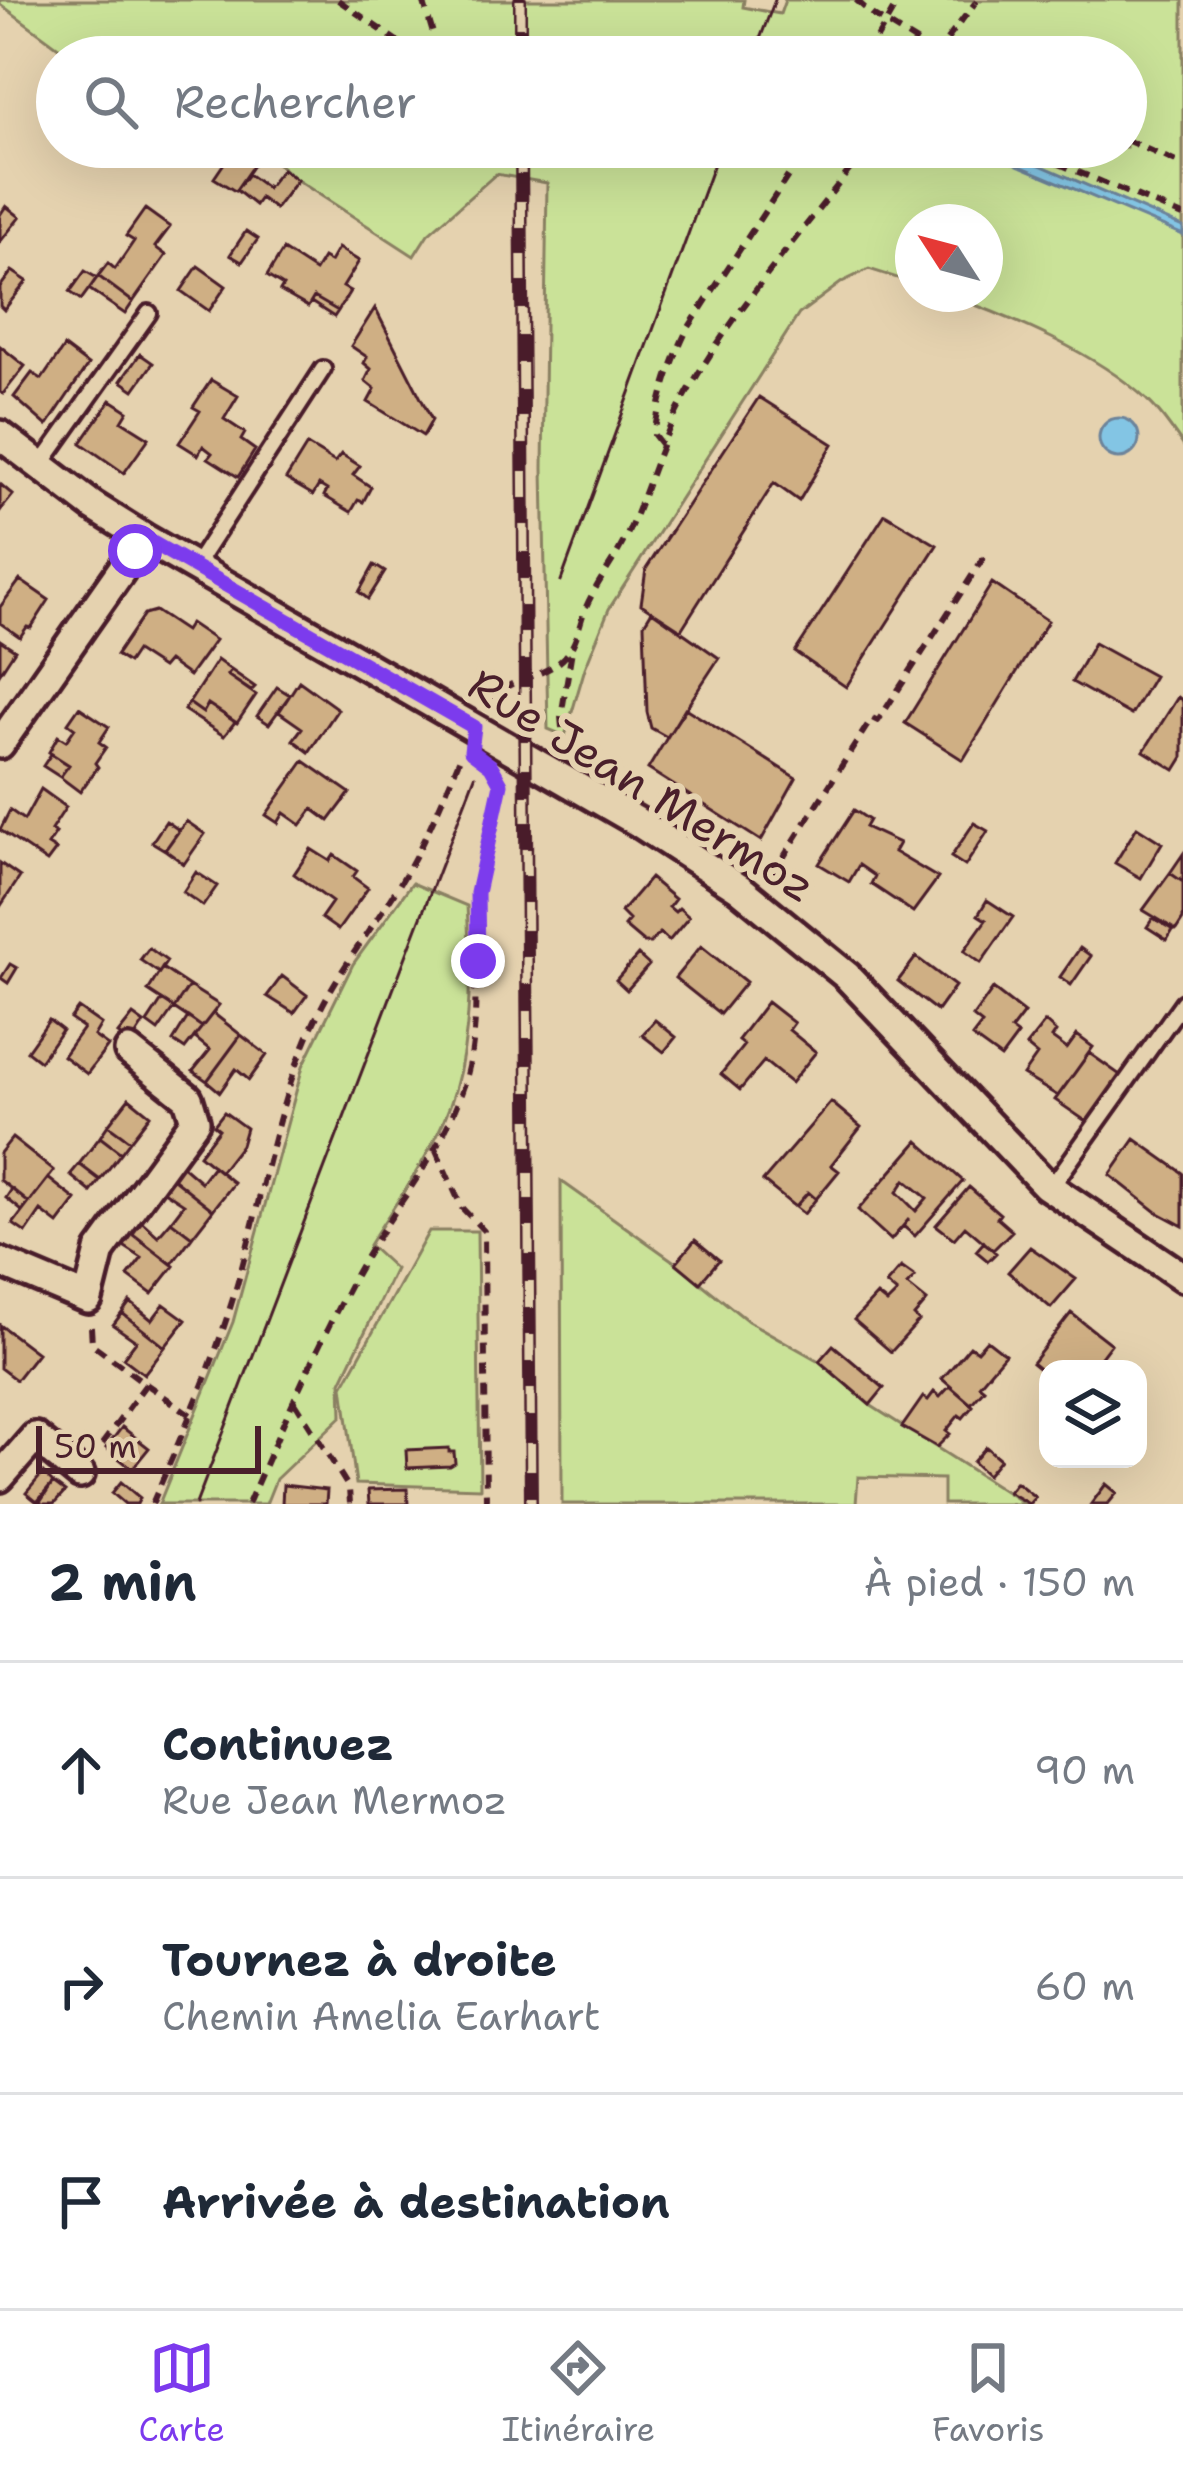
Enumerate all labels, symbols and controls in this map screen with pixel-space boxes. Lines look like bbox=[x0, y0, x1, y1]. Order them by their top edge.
search box bbox=[36, 36, 1147, 168]
icon: search bbox=[78, 69, 144, 135]
text: Rechercher bbox=[174, 72, 417, 132]
north arrow bbox=[895, 204, 1003, 312]
route start bbox=[108, 524, 162, 578]
street label: Rue Jean Mermoz bbox=[457, 654, 827, 916]
route end bbox=[451, 934, 505, 988]
map controls bbox=[1039, 1360, 1147, 1468]
button: layers bbox=[1039, 1360, 1147, 1468]
scale bar bbox=[36, 1420, 261, 1473]
text: 50 m bbox=[54, 1424, 137, 1469]
text: 2 min bbox=[48, 1548, 197, 1616]
text: À pied · 150 m bbox=[864, 1556, 1135, 1608]
text: Continuez bbox=[162, 1714, 394, 1774]
icon: ahead bbox=[48, 1737, 114, 1803]
text: 90 m bbox=[1034, 1744, 1135, 1796]
text: Rue Jean Mermoz bbox=[162, 1774, 507, 1826]
text: Tournez à droite bbox=[162, 1930, 557, 1990]
icon: right bbox=[48, 1953, 114, 2019]
text: 60 m bbox=[1035, 1960, 1135, 2012]
text: Chemin Amelia Earhart bbox=[162, 1990, 601, 2042]
icon: arrive bbox=[48, 2169, 114, 2235]
text: Arrivée à destination bbox=[162, 2172, 670, 2232]
tab: Carte bbox=[138, 2335, 225, 2452]
tab: Itinéraire bbox=[502, 2335, 655, 2452]
tab: Favoris bbox=[932, 2335, 1045, 2452]

